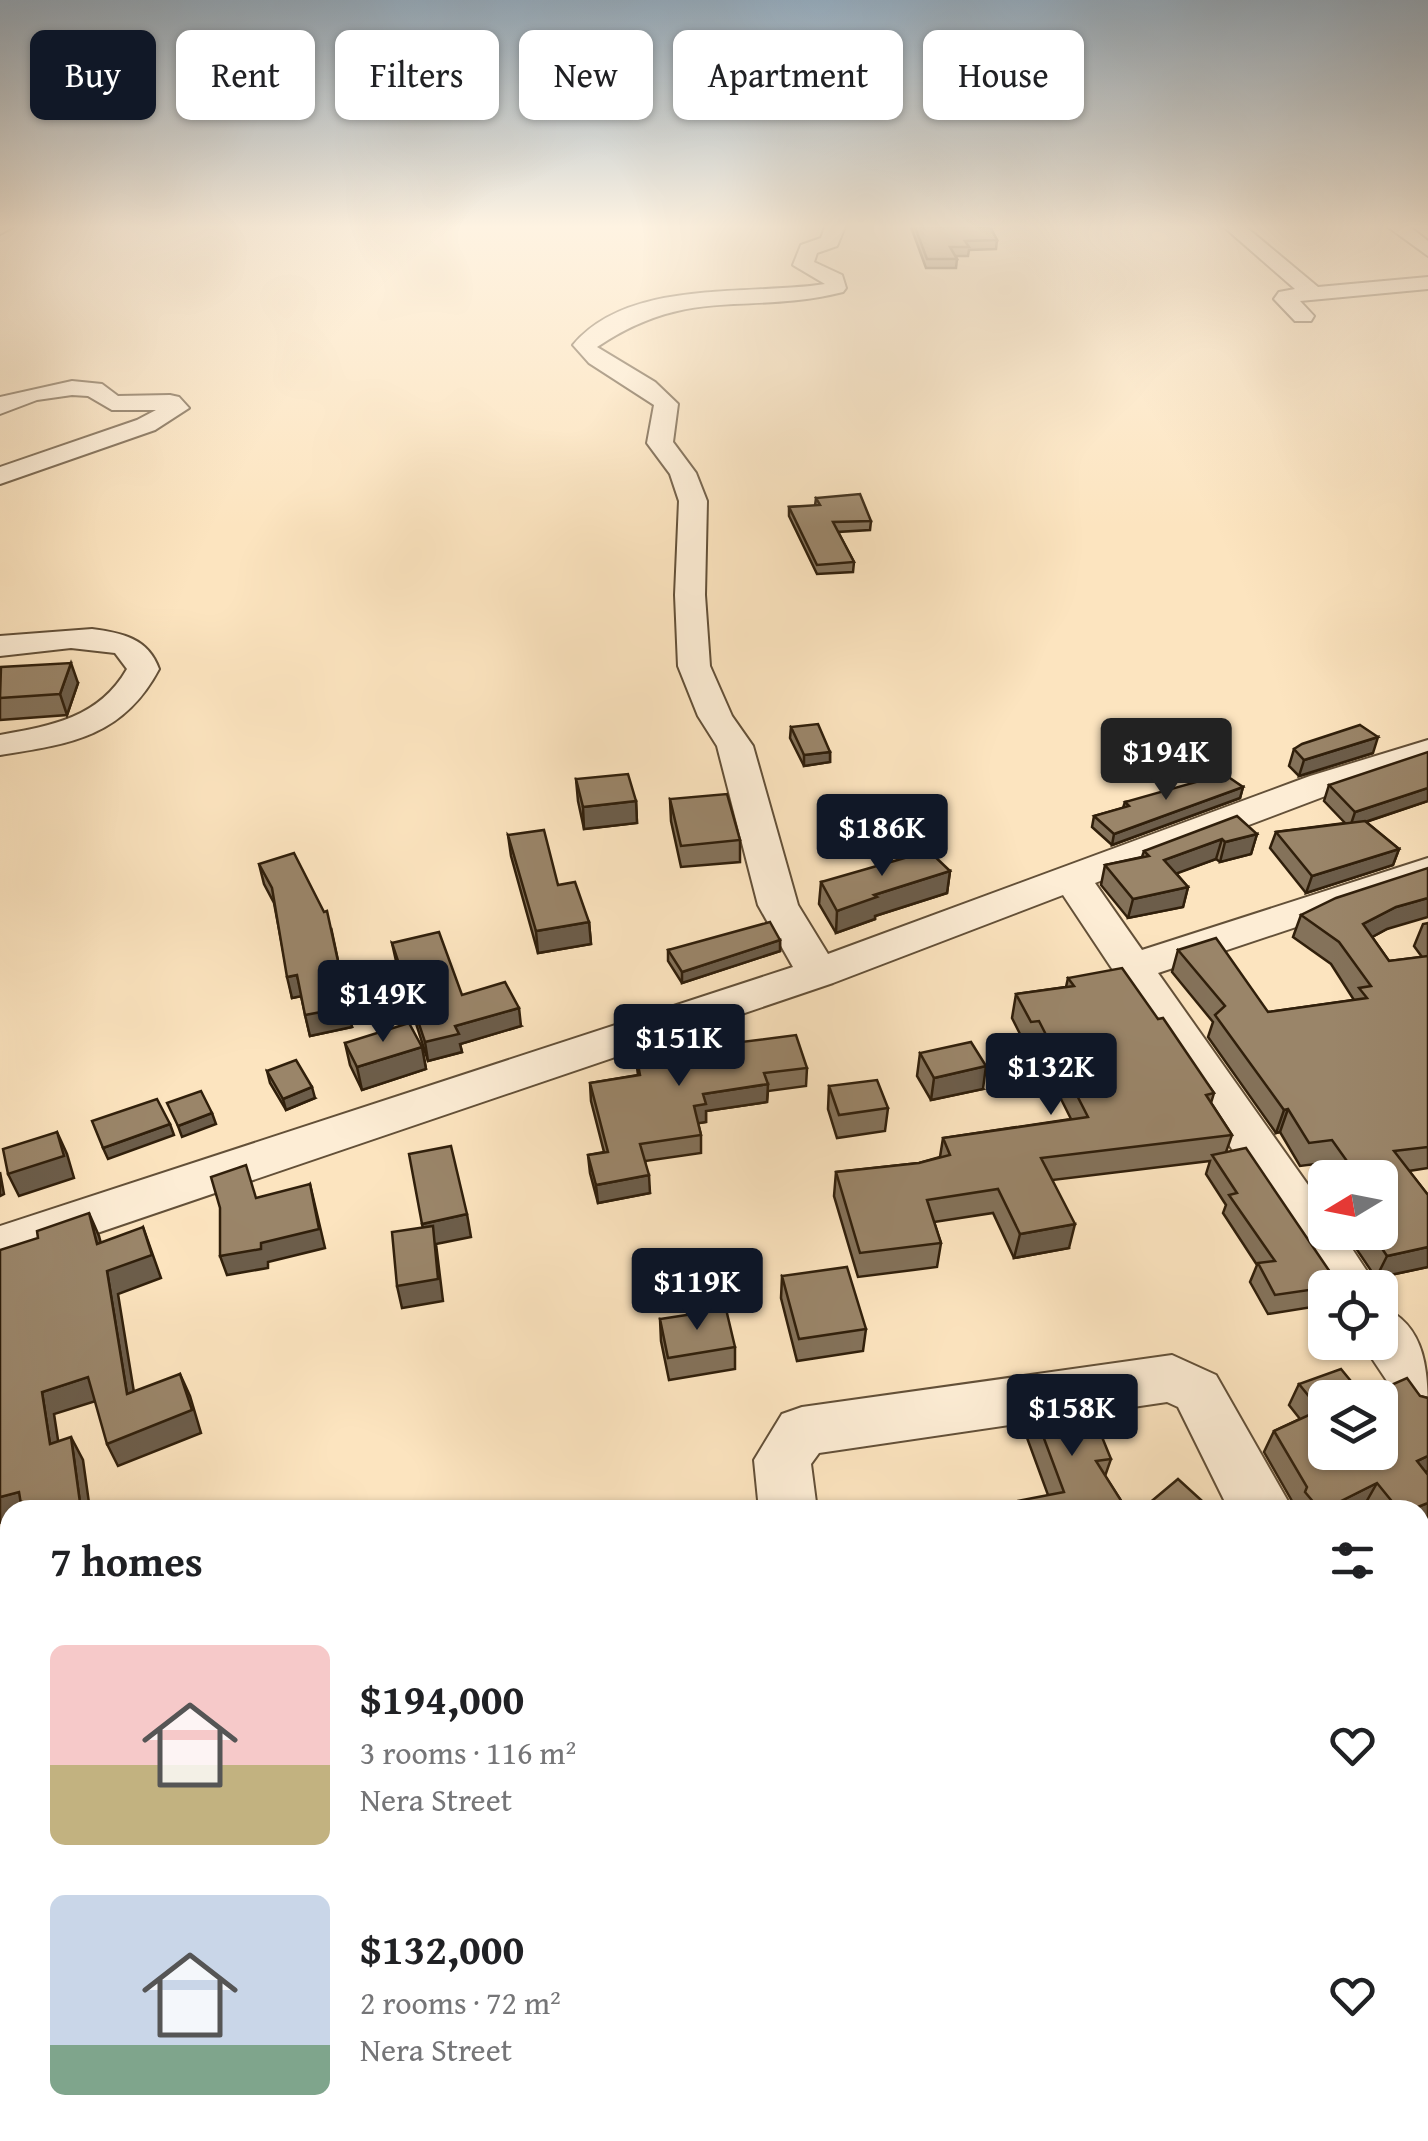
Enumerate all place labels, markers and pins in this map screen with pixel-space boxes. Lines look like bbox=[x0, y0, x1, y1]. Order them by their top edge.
pin: $194K bbox=[1096, 718, 1236, 803]
pin: $186K bbox=[812, 794, 952, 879]
pin: $149K bbox=[313, 960, 453, 1045]
pin: $151K bbox=[609, 1004, 749, 1089]
pin: $132K bbox=[981, 1033, 1121, 1118]
pin: $119K bbox=[627, 1248, 767, 1333]
pin: $158K bbox=[1002, 1374, 1142, 1459]

